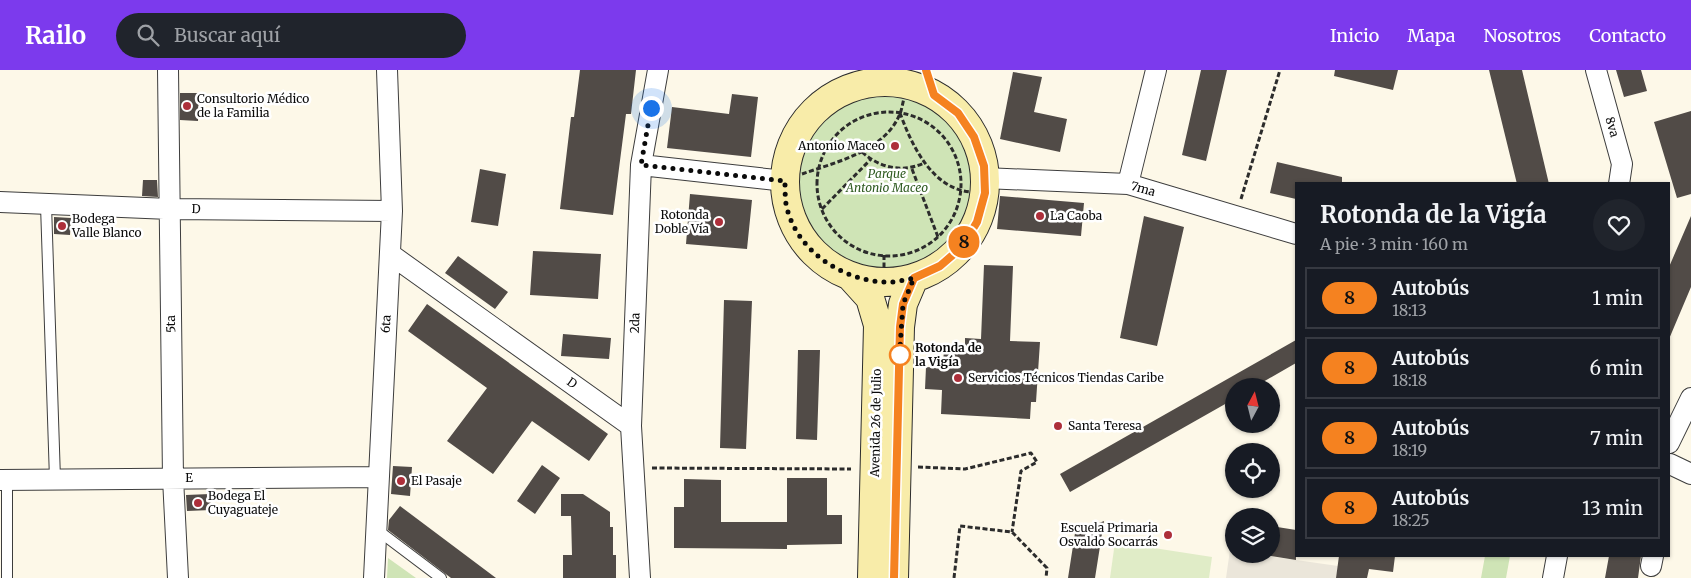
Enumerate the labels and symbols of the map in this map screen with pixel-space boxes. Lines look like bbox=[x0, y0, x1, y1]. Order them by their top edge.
place label: Consultorio Médico de la Familia bbox=[197, 91, 309, 120]
your location bbox=[639, 96, 664, 121]
marker: Consultorio Médico de la Familia bbox=[181, 100, 193, 112]
street label: 8va bbox=[1602, 115, 1623, 139]
place label: Antonio Maceo bbox=[797, 138, 885, 153]
marker: Antonio Maceo bbox=[889, 140, 901, 152]
park label: Parque Antonio Maceo bbox=[845, 166, 928, 195]
street label: 7ma bbox=[1129, 178, 1158, 199]
street label: D bbox=[191, 201, 201, 216]
place label: Rotonda Doble Vía bbox=[655, 207, 710, 236]
place label: La Caoba bbox=[1050, 208, 1103, 223]
marker: La Caoba bbox=[1034, 210, 1046, 222]
place label: Bodega Valle Blanco bbox=[71, 211, 141, 240]
marker: Rotonda Doble Vía bbox=[713, 216, 725, 228]
marker: Bodega Valle Blanco bbox=[56, 220, 68, 232]
line badge: 8 bbox=[948, 226, 980, 258]
street label: 2da bbox=[627, 312, 642, 334]
street label: 5ta bbox=[163, 314, 178, 333]
street label: 6ta bbox=[378, 314, 394, 334]
place label: Rotonda de la Vigía bbox=[915, 340, 982, 369]
marker: Rotonda de la Vigía bbox=[889, 344, 911, 366]
street label: Avenida 26 de Julio bbox=[867, 369, 884, 478]
place label: Servicios Técnicos Tiendas Caribe bbox=[968, 370, 1164, 385]
marker: Servicios Técnicos Tiendas Caribe bbox=[952, 372, 964, 384]
street label: D bbox=[564, 374, 580, 391]
north arrow bbox=[1225, 378, 1280, 432]
place label: Santa Teresa bbox=[1068, 418, 1142, 433]
marker: Santa Teresa bbox=[1052, 420, 1064, 432]
street label: E bbox=[185, 470, 193, 485]
place label: El Pasaje bbox=[411, 473, 462, 488]
marker: El Pasaje bbox=[395, 475, 407, 487]
place label: Bodega El Cuyaguateje bbox=[208, 488, 278, 517]
marker: Bodega El Cuyaguateje bbox=[192, 497, 204, 509]
place label: Escuela Primaria Osvaldo Socarrás bbox=[1059, 520, 1159, 549]
marker: Escuela Primaria Osvaldo Socarrás bbox=[1162, 529, 1174, 541]

